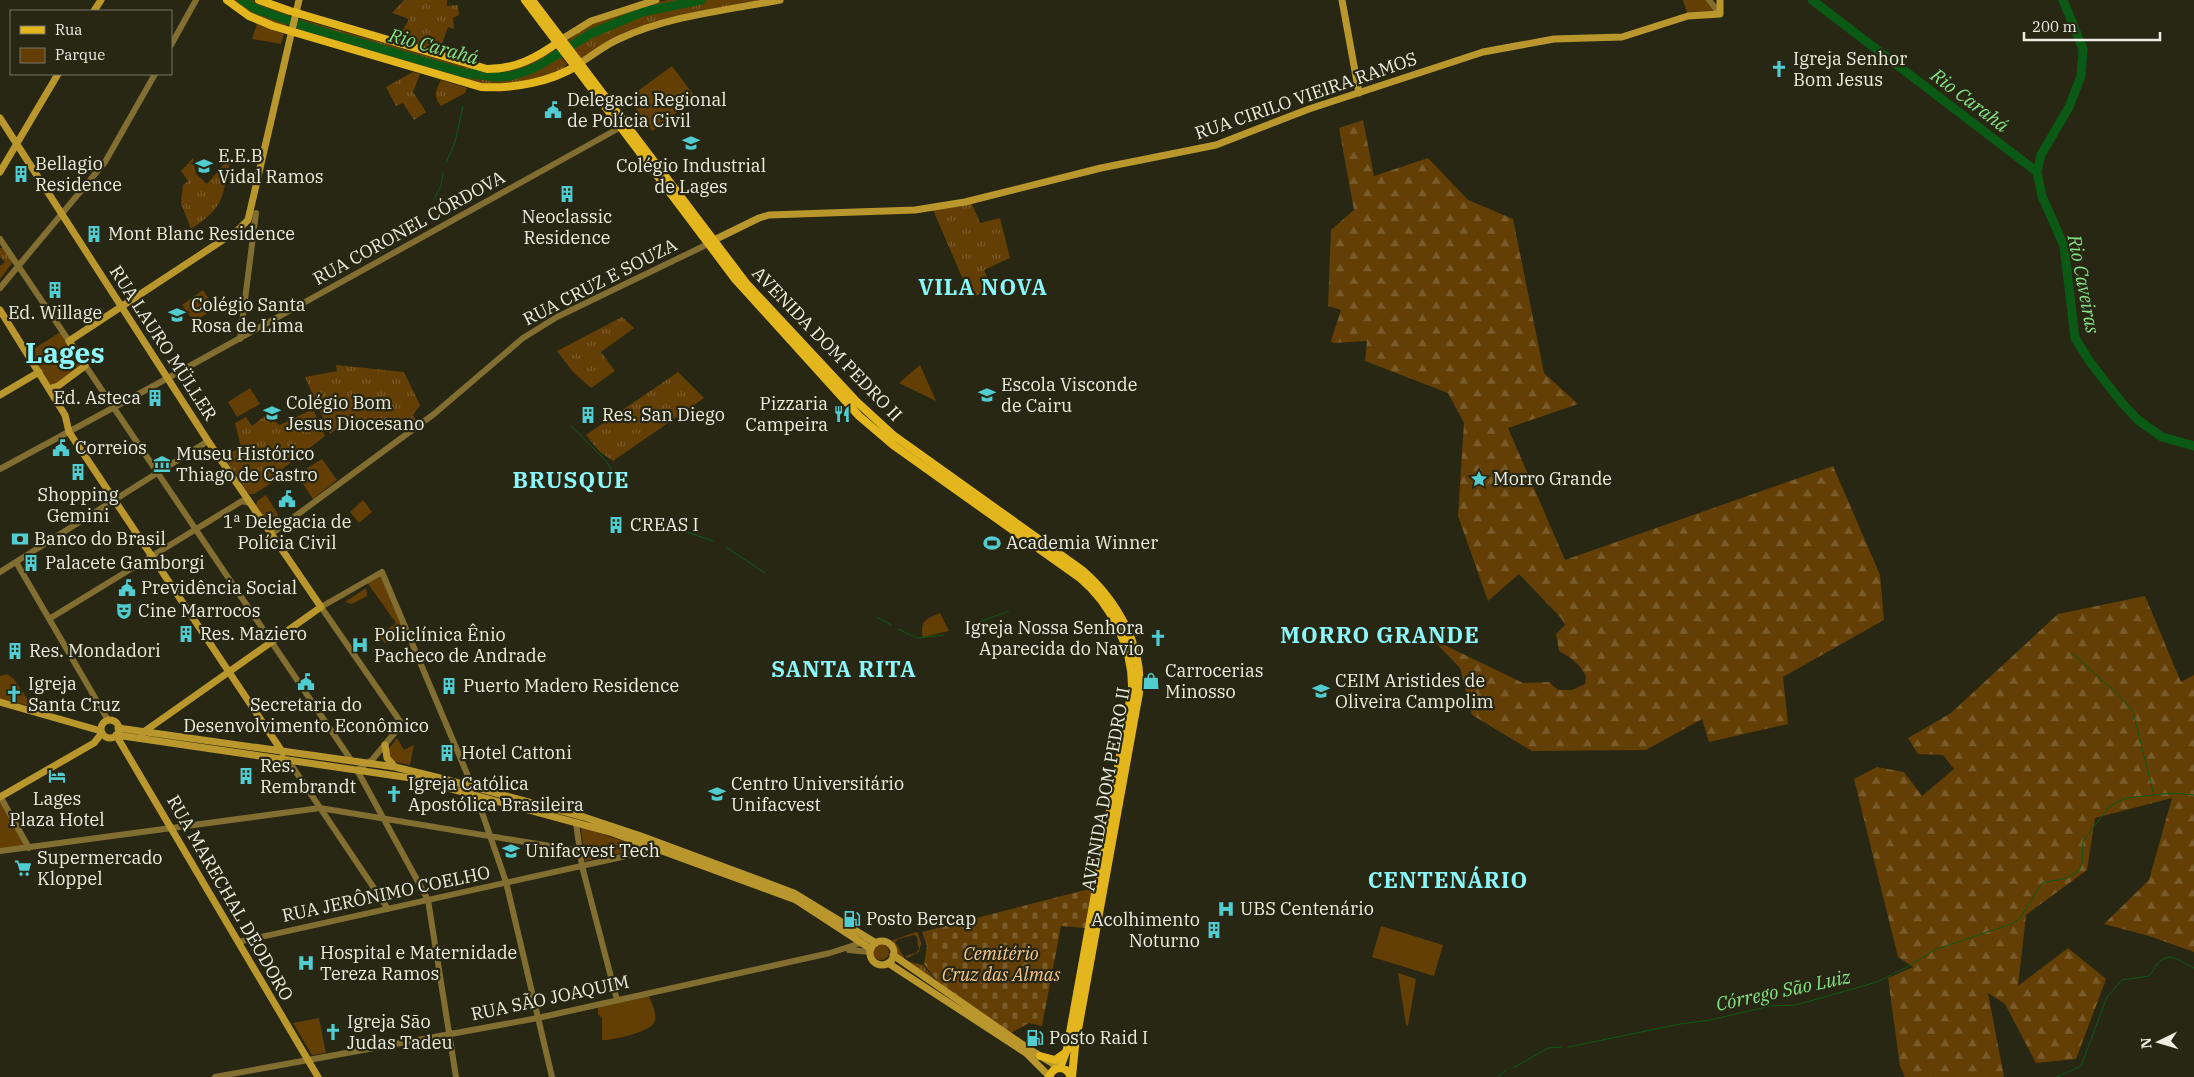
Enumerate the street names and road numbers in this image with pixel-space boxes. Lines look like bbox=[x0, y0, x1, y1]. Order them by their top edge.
street label: RUA CIRILO VIEIRA RAMOS bbox=[1192, 47, 1420, 144]
street label: RUA CORONEL CÓRDOVA bbox=[309, 165, 509, 290]
street label: RUA CRUZ E SOUZA bbox=[519, 232, 681, 330]
street label: RUA LAURO MÜLLER bbox=[105, 261, 222, 425]
street label: AVENIDA DOM PEDRO II bbox=[747, 261, 907, 426]
street label: AVENIDA DOM PEDRO II bbox=[1076, 685, 1135, 893]
street label: RUA MARECHAL DEODORO bbox=[162, 791, 299, 1005]
street label: RUA JERÔNIMO COELHO bbox=[280, 860, 492, 927]
street label: RUA SÃO JOAQUIM bbox=[469, 970, 631, 1026]

